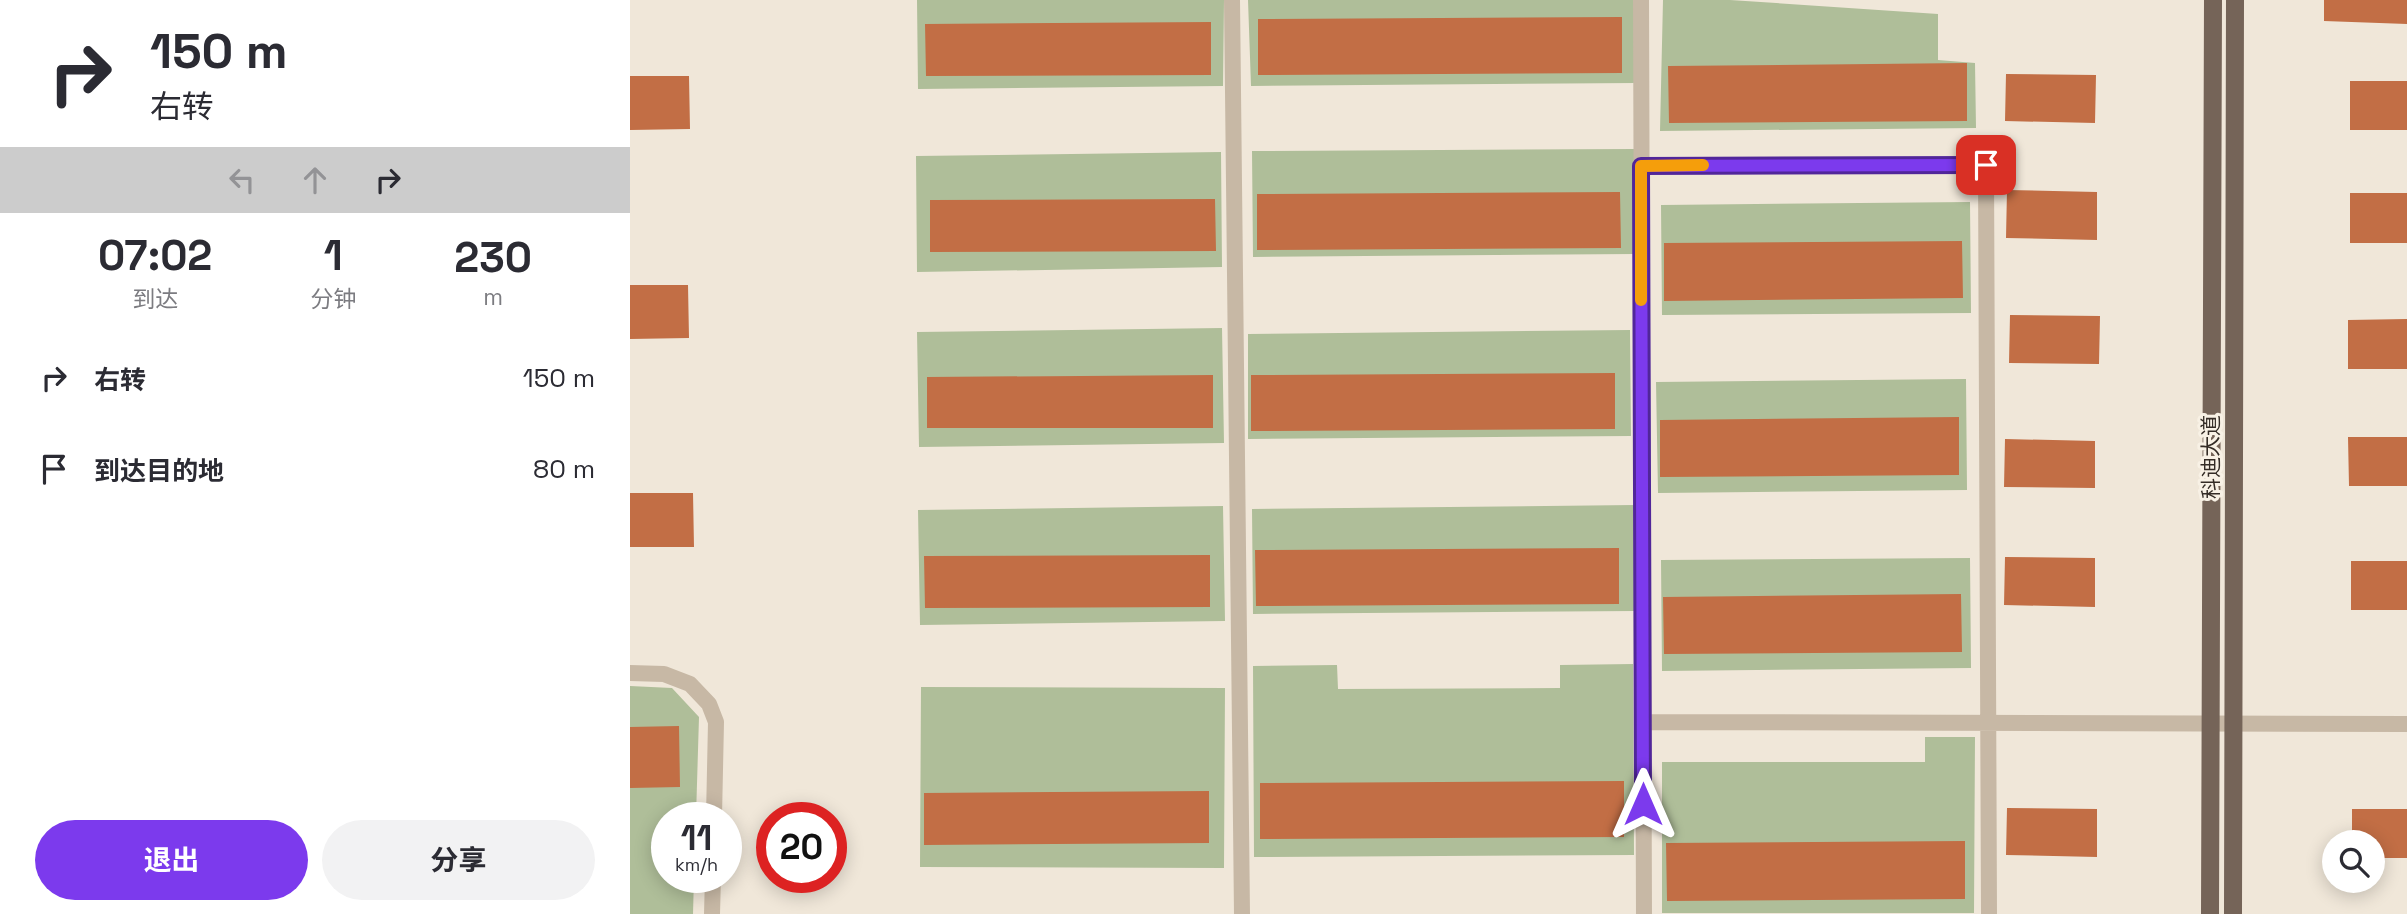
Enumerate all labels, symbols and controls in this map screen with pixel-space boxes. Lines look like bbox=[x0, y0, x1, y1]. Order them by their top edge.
text: 150 m bbox=[150, 20, 288, 82]
icon: right bbox=[35, 28, 126, 119]
text: 右转 bbox=[150, 87, 214, 127]
pin bbox=[1956, 135, 2016, 195]
icon: arrive bbox=[1967, 146, 2005, 184]
icon: left bbox=[223, 161, 261, 199]
icon: ahead bbox=[296, 161, 334, 199]
icon: right bbox=[369, 161, 407, 199]
text: 07:02 bbox=[98, 229, 212, 282]
text: 1 bbox=[324, 229, 343, 282]
text: 230 bbox=[454, 231, 532, 284]
text: m bbox=[483, 282, 503, 312]
text: 到达 bbox=[132, 284, 178, 314]
text: 分钟 bbox=[310, 284, 356, 314]
icon: right bbox=[35, 359, 73, 397]
text: 150 m bbox=[523, 361, 595, 395]
text: 右转 bbox=[94, 363, 146, 397]
street label: 科迪大道 bbox=[2197, 415, 2224, 499]
icon: arrive bbox=[35, 450, 73, 488]
text: 80 m bbox=[533, 452, 595, 486]
text: 到达目的地 bbox=[94, 454, 224, 488]
position arrow bbox=[1606, 767, 1680, 841]
speed limit sign: 20 bbox=[756, 802, 847, 893]
text: 11 bbox=[681, 816, 712, 860]
button: 退出 bbox=[35, 820, 308, 900]
button: 分享 bbox=[322, 820, 595, 900]
map controls bbox=[2322, 830, 2385, 893]
button: search bbox=[2322, 830, 2385, 893]
text: km/h bbox=[675, 853, 718, 876]

